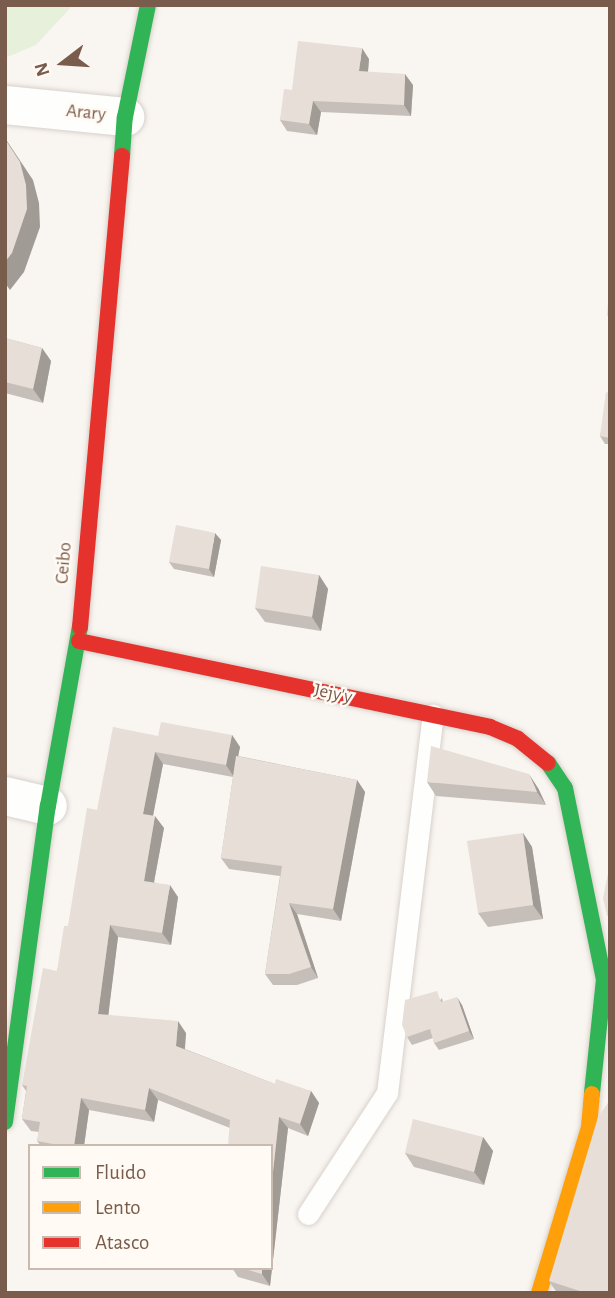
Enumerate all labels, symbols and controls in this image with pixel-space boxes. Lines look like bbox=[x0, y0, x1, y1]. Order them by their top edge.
north arrow bbox=[28, 28, 98, 98]
text: N bbox=[31, 60, 53, 78]
street label: Arary bbox=[65, 100, 107, 126]
street label: Ceibo bbox=[51, 541, 77, 585]
street label: Jejy'y bbox=[312, 679, 354, 709]
legend bbox=[28, 1144, 273, 1270]
text: Fluido bbox=[95, 1162, 146, 1183]
text: Lento bbox=[95, 1197, 141, 1218]
text: Atasco bbox=[95, 1232, 149, 1253]

